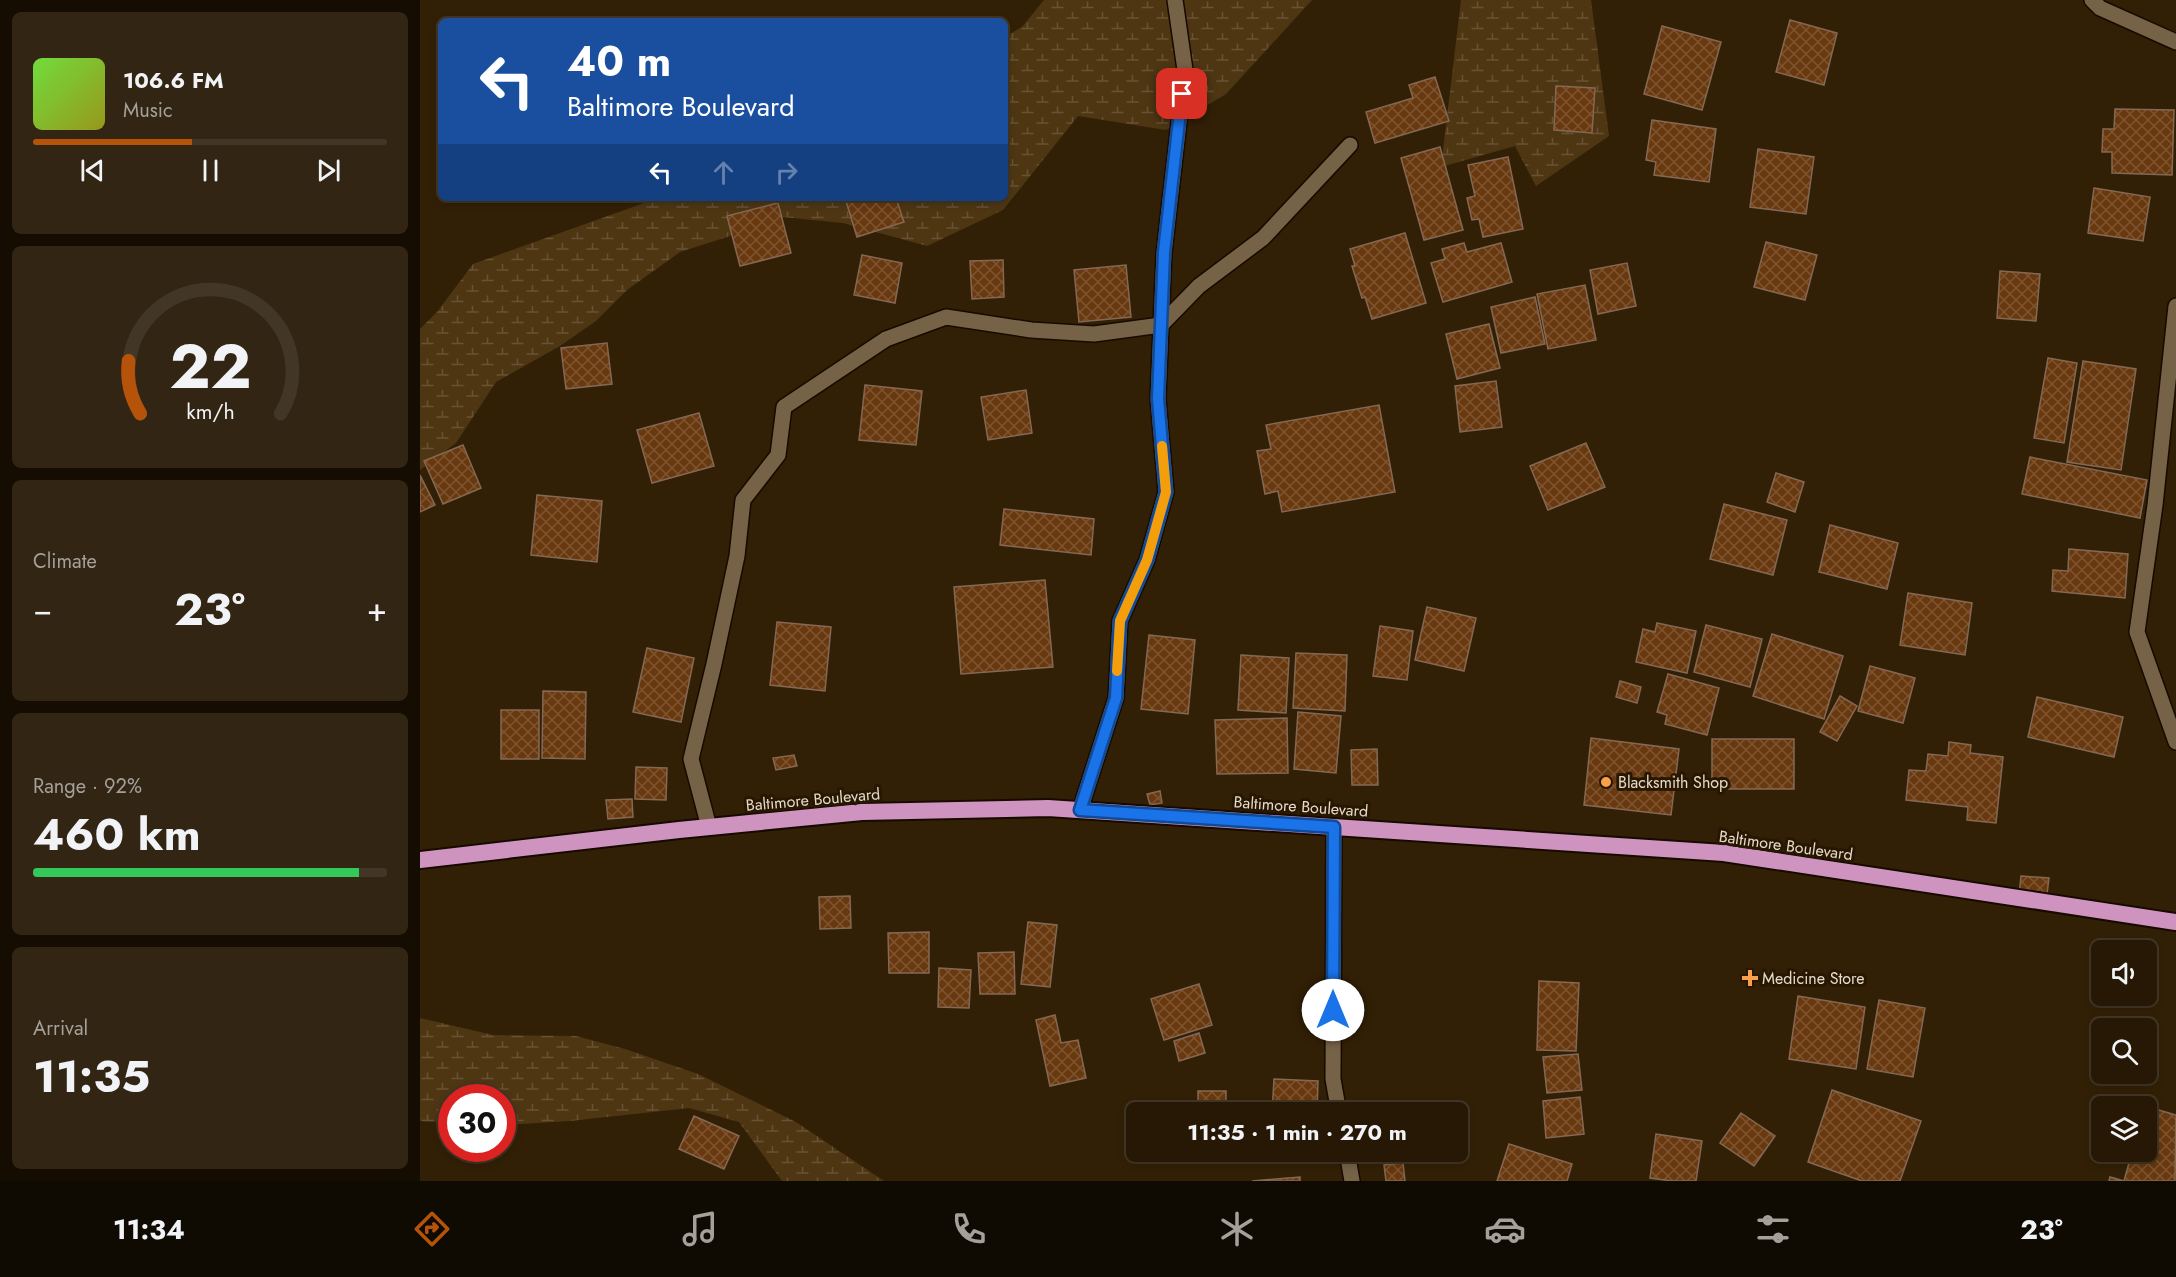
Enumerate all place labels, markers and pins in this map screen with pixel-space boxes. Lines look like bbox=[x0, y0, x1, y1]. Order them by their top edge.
pin bbox=[1156, 68, 1207, 119]
place label: Blacksmith Shop bbox=[1618, 771, 1728, 794]
marker: Blacksmith Shop bbox=[1599, 775, 1613, 789]
place label: Medicine Store bbox=[1762, 967, 1865, 990]
marker: Medicine Store bbox=[1743, 971, 1757, 985]

